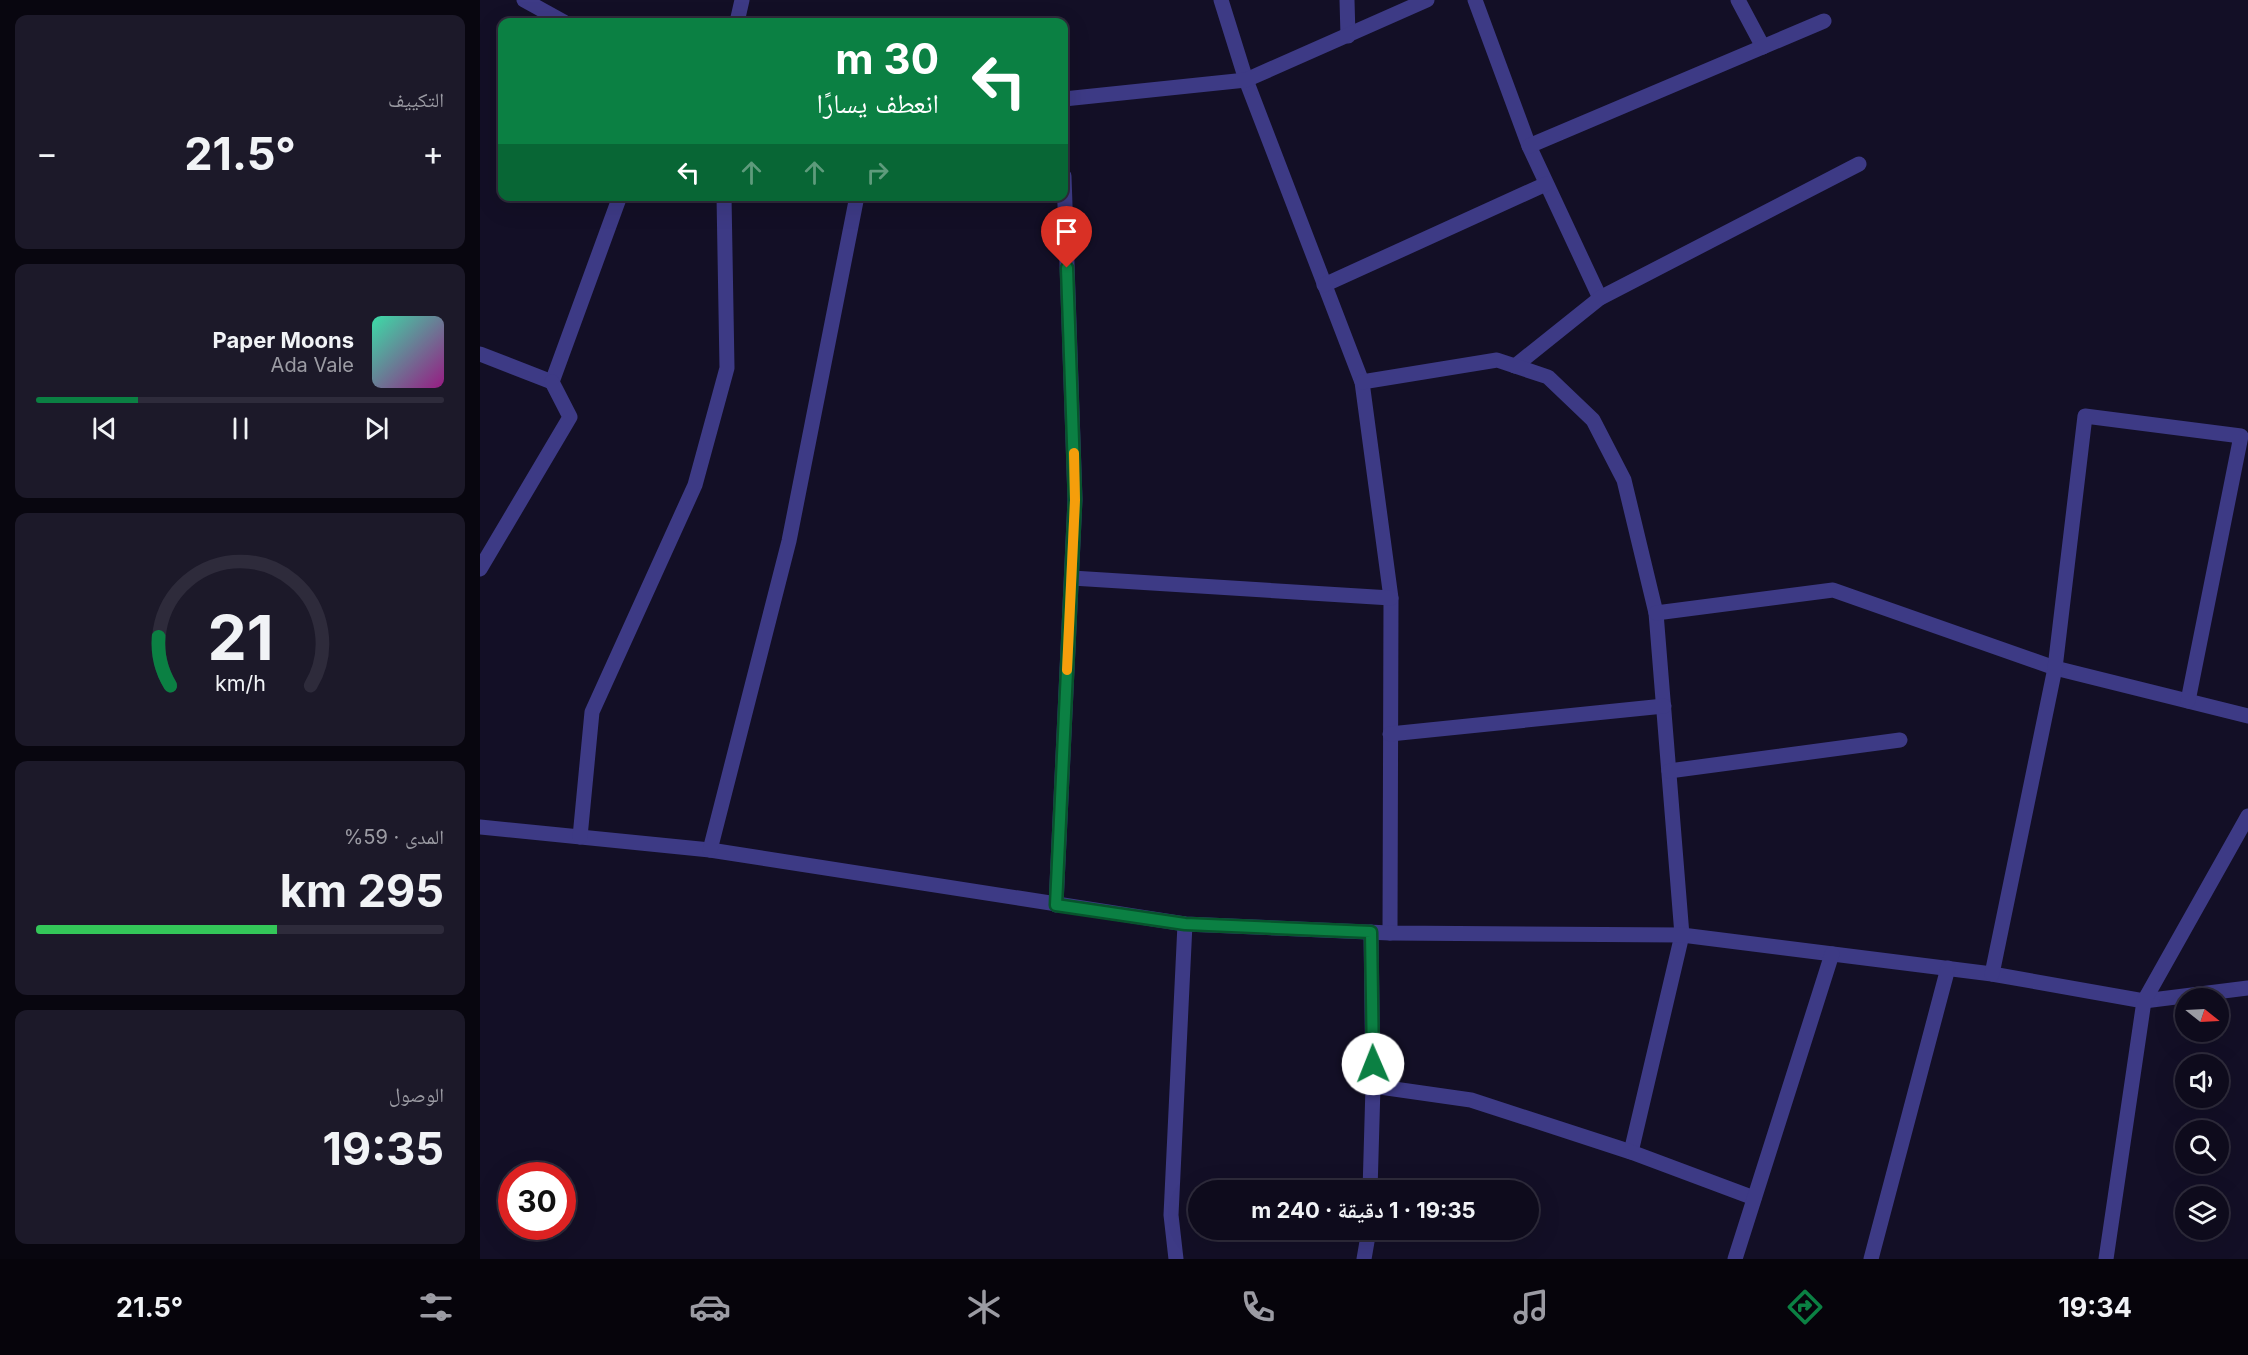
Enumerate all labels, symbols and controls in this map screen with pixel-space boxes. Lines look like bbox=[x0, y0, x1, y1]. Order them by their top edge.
text: 30 m bbox=[835, 33, 939, 84]
icon: left bbox=[960, 42, 1038, 120]
text: انعطف يسارًا bbox=[816, 87, 939, 120]
text: التكييف bbox=[388, 88, 444, 112]
text: 21.5° bbox=[184, 126, 296, 181]
text: − bbox=[36, 133, 58, 173]
text: + bbox=[422, 133, 444, 173]
icon: left bbox=[672, 156, 705, 189]
icon: ahead bbox=[735, 156, 768, 189]
icon: ahead bbox=[798, 156, 831, 189]
icon: right bbox=[861, 156, 894, 189]
pin bbox=[1041, 206, 1092, 268]
icon: arrive bbox=[1050, 215, 1083, 248]
text: Paper Moons bbox=[213, 327, 354, 353]
text: Ada Vale bbox=[271, 353, 354, 377]
icon: previous bbox=[88, 412, 121, 445]
icon: pause bbox=[224, 412, 257, 445]
icon: next bbox=[360, 412, 393, 445]
text: 21 bbox=[207, 601, 273, 676]
text: km/h bbox=[215, 671, 265, 697]
text: المدى · 59% bbox=[344, 825, 444, 849]
text: 295 km bbox=[280, 863, 444, 918]
north arrow bbox=[2175, 988, 2229, 1042]
map controls bbox=[2175, 988, 2229, 1240]
position arrow bbox=[1341, 1032, 1405, 1096]
button: sound bbox=[2175, 1054, 2229, 1108]
text: الوصول bbox=[389, 1083, 444, 1107]
button: search bbox=[2175, 1120, 2229, 1174]
text: 19:35 bbox=[323, 1121, 444, 1176]
speed limit sign: 30 bbox=[498, 1162, 576, 1240]
button: layers bbox=[2175, 1186, 2229, 1240]
text: 19:35 · 1 دقيقة · 240 m bbox=[1251, 1197, 1476, 1223]
icon: filters bbox=[415, 1286, 457, 1328]
icon: car bbox=[689, 1286, 731, 1328]
icon: climate bbox=[963, 1286, 1005, 1328]
icon: phone bbox=[1237, 1286, 1279, 1328]
icon: music bbox=[1510, 1286, 1552, 1328]
icon: directions bbox=[1784, 1286, 1826, 1328]
text: 21.5° bbox=[116, 1291, 183, 1324]
text: 19:34 bbox=[2058, 1291, 2132, 1324]

